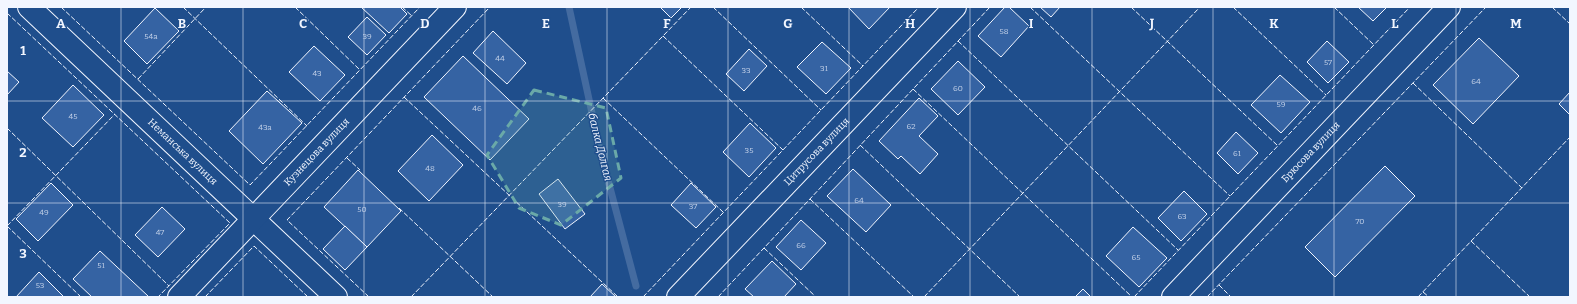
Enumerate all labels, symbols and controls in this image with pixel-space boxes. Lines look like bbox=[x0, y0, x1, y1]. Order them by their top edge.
text: A bbox=[56, 16, 66, 31]
text: B bbox=[178, 16, 186, 31]
text: C bbox=[299, 16, 307, 31]
text: D bbox=[420, 16, 430, 31]
text: E bbox=[542, 16, 550, 31]
text: F bbox=[663, 16, 671, 31]
text: G bbox=[783, 16, 793, 31]
text: H bbox=[905, 16, 915, 31]
text: I bbox=[1029, 16, 1034, 31]
text: J bbox=[1149, 16, 1155, 31]
text: K bbox=[1269, 16, 1279, 31]
text: L bbox=[1391, 16, 1399, 31]
text: M bbox=[1510, 16, 1522, 31]
house number: 58 bbox=[999, 27, 1009, 36]
house number: 54а bbox=[144, 32, 158, 41]
house number: 39 bbox=[362, 32, 372, 41]
text: 1 bbox=[20, 43, 26, 58]
house number: 44 bbox=[495, 54, 505, 63]
house number: 57 bbox=[1324, 58, 1332, 67]
house number: 31 bbox=[820, 64, 829, 73]
house number: 33 bbox=[742, 66, 751, 75]
house number: 43 bbox=[312, 69, 322, 78]
house number: 64 bbox=[1471, 77, 1481, 86]
house number: 60 bbox=[953, 84, 963, 93]
house number: 59 bbox=[1277, 100, 1286, 109]
house number: 46 bbox=[472, 104, 482, 113]
house number: 45 bbox=[69, 112, 77, 121]
water label: балка Долгая bbox=[585, 112, 615, 183]
street label: Кузнецова вулиця bbox=[282, 115, 352, 189]
street label: Цитрусова вулиця bbox=[782, 115, 852, 188]
street label: Неманська вулиця bbox=[145, 116, 220, 188]
street label: Брюсова вулиця bbox=[1279, 119, 1343, 185]
house number: 62 bbox=[907, 122, 915, 131]
house number: 43а bbox=[258, 123, 272, 132]
text: 2 bbox=[19, 145, 27, 160]
house number: 35 bbox=[745, 146, 753, 155]
house number: 61 bbox=[1233, 149, 1242, 158]
house number: 48 bbox=[425, 164, 435, 173]
house number: 64 bbox=[854, 196, 864, 205]
house number: 39 bbox=[557, 200, 567, 209]
house number: 37 bbox=[689, 202, 697, 211]
house number: 50 bbox=[357, 205, 367, 214]
house number: 49 bbox=[39, 208, 49, 217]
house number: 63 bbox=[1177, 212, 1187, 221]
house number: 70 bbox=[1356, 217, 1365, 226]
house number: 47 bbox=[156, 228, 164, 237]
house number: 66 bbox=[796, 241, 806, 250]
text: 3 bbox=[19, 246, 27, 261]
house number: 65 bbox=[1132, 253, 1140, 262]
house number: 51 bbox=[97, 261, 105, 270]
house number: 53 bbox=[36, 281, 45, 290]

